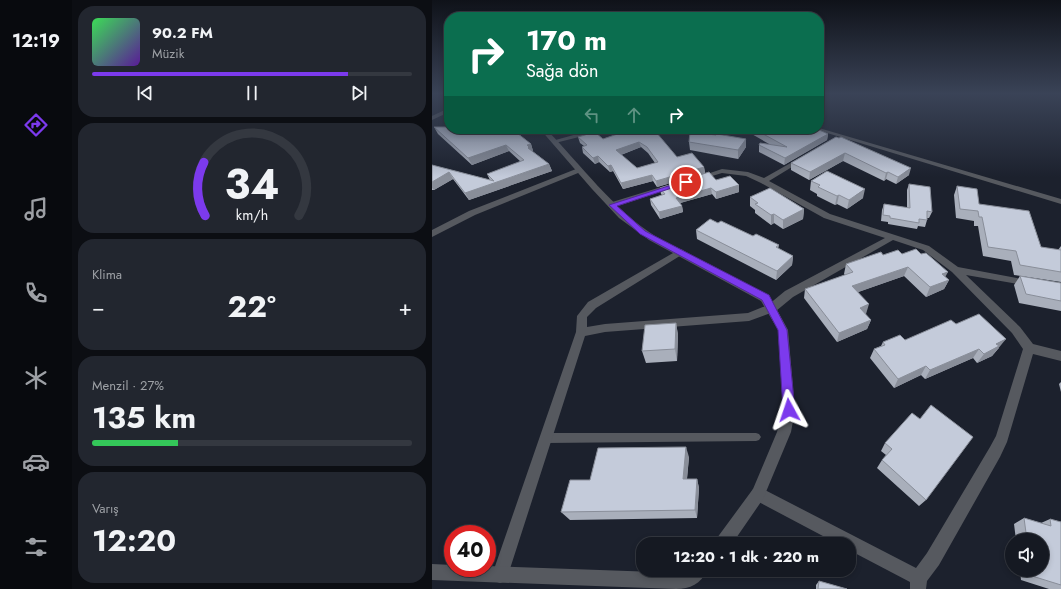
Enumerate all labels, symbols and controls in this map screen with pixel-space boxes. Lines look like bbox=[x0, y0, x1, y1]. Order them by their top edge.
text: 170 m bbox=[526, 20, 607, 61]
text: 90.2 FM bbox=[152, 22, 213, 44]
text: 12:19 bbox=[12, 28, 60, 54]
icon: right bbox=[460, 28, 512, 80]
text: Müzik bbox=[152, 44, 184, 63]
text: Sağa dön bbox=[526, 58, 598, 84]
icon: previous bbox=[134, 82, 156, 104]
icon: pause bbox=[241, 82, 263, 104]
icon: next bbox=[348, 82, 370, 104]
icon: left bbox=[581, 104, 603, 126]
icon: ahead bbox=[623, 104, 645, 126]
icon: right bbox=[665, 104, 687, 126]
icon: directions bbox=[22, 111, 50, 139]
text: 34 bbox=[225, 154, 279, 215]
pin bbox=[669, 165, 703, 199]
icon: arrive bbox=[675, 171, 697, 193]
icon: music bbox=[22, 195, 50, 223]
text: km/h bbox=[236, 204, 268, 224]
text: Klima bbox=[92, 265, 122, 284]
icon: phone bbox=[22, 279, 50, 307]
text: 22° bbox=[228, 285, 276, 328]
text: − bbox=[92, 291, 105, 323]
text: + bbox=[398, 291, 412, 323]
icon: climate bbox=[22, 364, 50, 392]
text: Menzil · 27% bbox=[92, 376, 164, 395]
position arrow bbox=[768, 389, 810, 431]
text: 135 km bbox=[92, 396, 196, 439]
icon: car bbox=[22, 448, 50, 476]
text: Varış bbox=[92, 499, 119, 518]
text: 12:20 bbox=[92, 519, 176, 562]
speed limit sign: 40 bbox=[444, 525, 496, 577]
icon: filters bbox=[22, 533, 50, 561]
map controls bbox=[1005, 533, 1049, 577]
button: sound bbox=[1005, 533, 1049, 577]
text: 12:20 · 1 dk · 220 m bbox=[673, 546, 819, 568]

